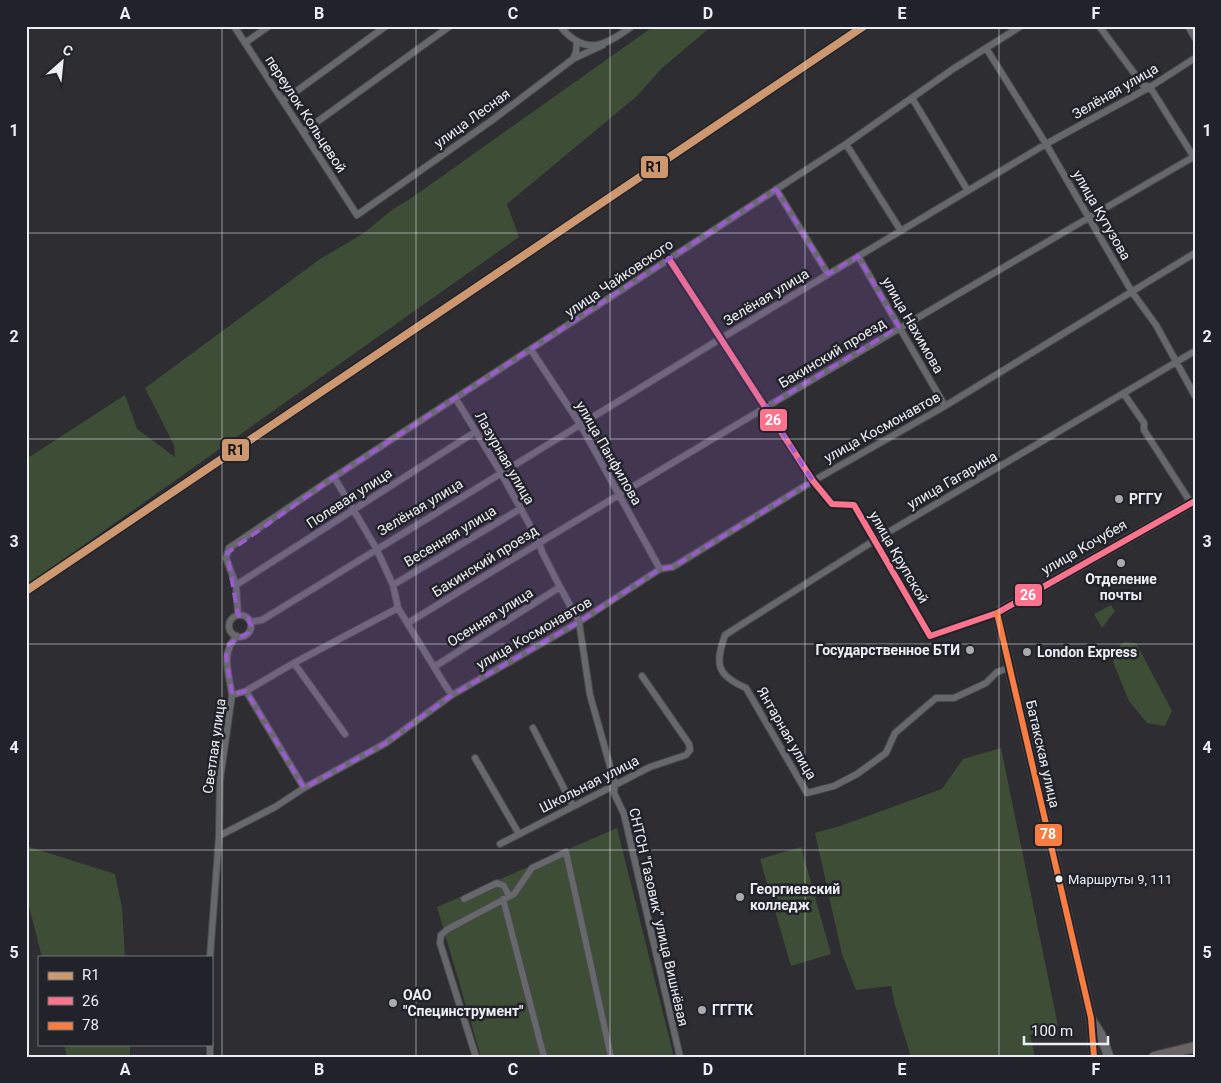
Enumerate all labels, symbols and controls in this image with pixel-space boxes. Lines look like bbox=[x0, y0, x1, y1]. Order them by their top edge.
text: A bbox=[120, 4, 131, 23]
text: B bbox=[314, 4, 324, 23]
text: C bbox=[508, 4, 518, 23]
text: D bbox=[703, 4, 713, 23]
text: E bbox=[898, 4, 907, 23]
text: F bbox=[1092, 4, 1101, 23]
north arrow bbox=[38, 38, 88, 88]
text: С bbox=[60, 41, 76, 60]
street label: переулок Кольцевой bbox=[262, 52, 350, 176]
street label: Зелёная улица bbox=[1069, 60, 1161, 122]
street label: улица Лесная bbox=[431, 85, 513, 151]
text: 1 bbox=[9, 121, 19, 140]
text: 1 bbox=[1202, 121, 1212, 140]
line badge: R1 bbox=[640, 155, 669, 179]
text: R1 bbox=[645, 159, 663, 175]
street label: улица Кутузова bbox=[1070, 167, 1134, 263]
street label: улица Чайковского bbox=[562, 236, 676, 320]
street label: Зелёная улица bbox=[721, 265, 811, 329]
street label: улица Нахимова bbox=[879, 274, 947, 376]
street label: Бакинский проезд bbox=[776, 315, 889, 391]
text: 2 bbox=[9, 327, 19, 346]
text: 2 bbox=[1202, 327, 1212, 346]
street label: улица Космонавтов bbox=[821, 388, 943, 466]
street label: улица Панфилова bbox=[573, 398, 645, 508]
line badge: 26 bbox=[759, 408, 788, 432]
street label: Лазурная улица bbox=[472, 409, 538, 507]
text: 26 bbox=[765, 412, 781, 428]
line badge: R1 bbox=[221, 438, 250, 462]
text: R1 bbox=[227, 442, 245, 458]
street label: улица Гагарина bbox=[904, 448, 1000, 512]
street label: Полевая улица bbox=[303, 464, 395, 532]
street label: Зелёная улица bbox=[375, 475, 465, 539]
place label: РГГУ bbox=[1129, 491, 1163, 507]
marker: РГГУ bbox=[1113, 493, 1125, 505]
street label: Весенняя улица bbox=[401, 502, 499, 570]
street label: улица Крупской bbox=[866, 508, 932, 606]
street label: улица Кочубея bbox=[1039, 516, 1129, 578]
street label: Бакинский проезд bbox=[429, 522, 541, 600]
text: 3 bbox=[9, 532, 19, 551]
text: 3 bbox=[1202, 532, 1212, 551]
marker: Отделение почты bbox=[1115, 557, 1127, 569]
place label: Отделение почты bbox=[1085, 571, 1157, 603]
line badge: 26 bbox=[1014, 583, 1043, 607]
street label: Осенняя улица bbox=[444, 584, 536, 650]
text: 26 bbox=[1020, 587, 1036, 603]
street label: улица Космонавтов bbox=[474, 593, 594, 673]
place label: Государственное БТИ bbox=[816, 642, 960, 658]
marker: Государственное БТИ bbox=[964, 644, 976, 656]
place label: London Express bbox=[1037, 644, 1137, 660]
marker: London Express bbox=[1021, 646, 1033, 658]
street label: Янтарная улица bbox=[754, 684, 820, 782]
street label: Светлая улица bbox=[199, 697, 229, 795]
street label: Батакская улица bbox=[1023, 699, 1063, 809]
text: 4 bbox=[9, 738, 19, 757]
text: 4 bbox=[1202, 738, 1212, 757]
street label: Школьная улица bbox=[537, 752, 641, 816]
street label: СНТСН "Газовик" улица Вишнёвая bbox=[626, 806, 692, 1028]
line badge: 78 bbox=[1034, 823, 1063, 847]
text: 78 bbox=[1040, 826, 1056, 842]
place label: Маршруты 9, 111 bbox=[1068, 872, 1172, 887]
marker: Маршруты 9, 111 bbox=[1054, 874, 1064, 884]
place label: Георгиевский колледж bbox=[750, 881, 840, 913]
marker: Георгиевский колледж bbox=[734, 891, 746, 903]
text: 5 bbox=[9, 943, 19, 962]
text: 5 bbox=[1202, 943, 1212, 962]
legend bbox=[38, 956, 212, 1046]
text: R1 bbox=[82, 966, 100, 984]
place label: ОАО "Специнструмент" bbox=[403, 987, 524, 1019]
text: 26 bbox=[82, 992, 99, 1010]
marker: ОАО "Специнструмент" bbox=[387, 997, 399, 1009]
place label: ГГГТК bbox=[712, 1002, 754, 1018]
marker: ГГГТК bbox=[696, 1004, 708, 1016]
scale bar bbox=[1024, 1013, 1107, 1045]
text: 78 bbox=[82, 1016, 99, 1034]
text: 100 m bbox=[1031, 1022, 1073, 1040]
text: A bbox=[120, 1060, 131, 1079]
text: B bbox=[314, 1060, 324, 1079]
text: C bbox=[508, 1060, 518, 1079]
text: D bbox=[703, 1060, 713, 1079]
text: E bbox=[898, 1060, 907, 1079]
text: F bbox=[1092, 1060, 1101, 1079]

